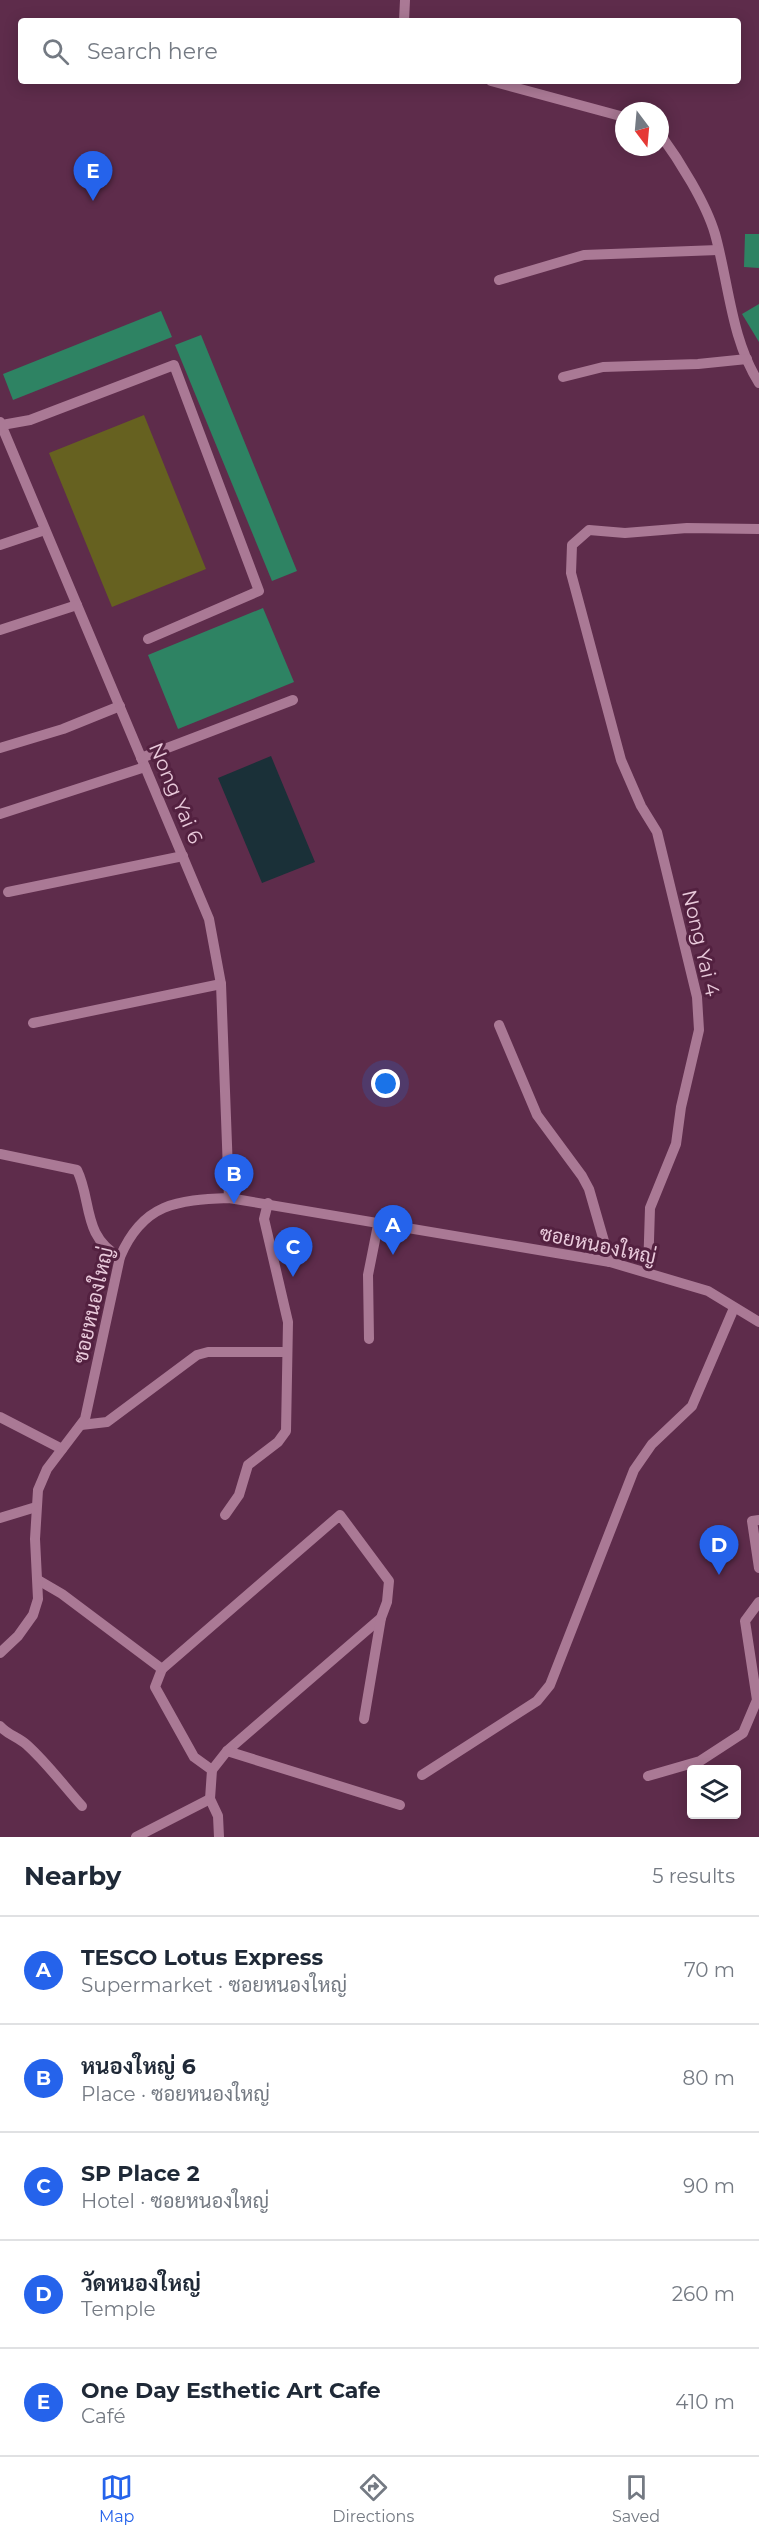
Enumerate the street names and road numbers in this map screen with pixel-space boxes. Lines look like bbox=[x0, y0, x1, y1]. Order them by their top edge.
street label: Nong Yai 6 bbox=[144, 739, 208, 847]
street label: Nong Yai 4 bbox=[677, 888, 725, 998]
street label: ซอยหนองใหญ่ bbox=[537, 1220, 659, 1269]
street label: ซอยหนองใหญ่ bbox=[67, 1244, 118, 1366]

